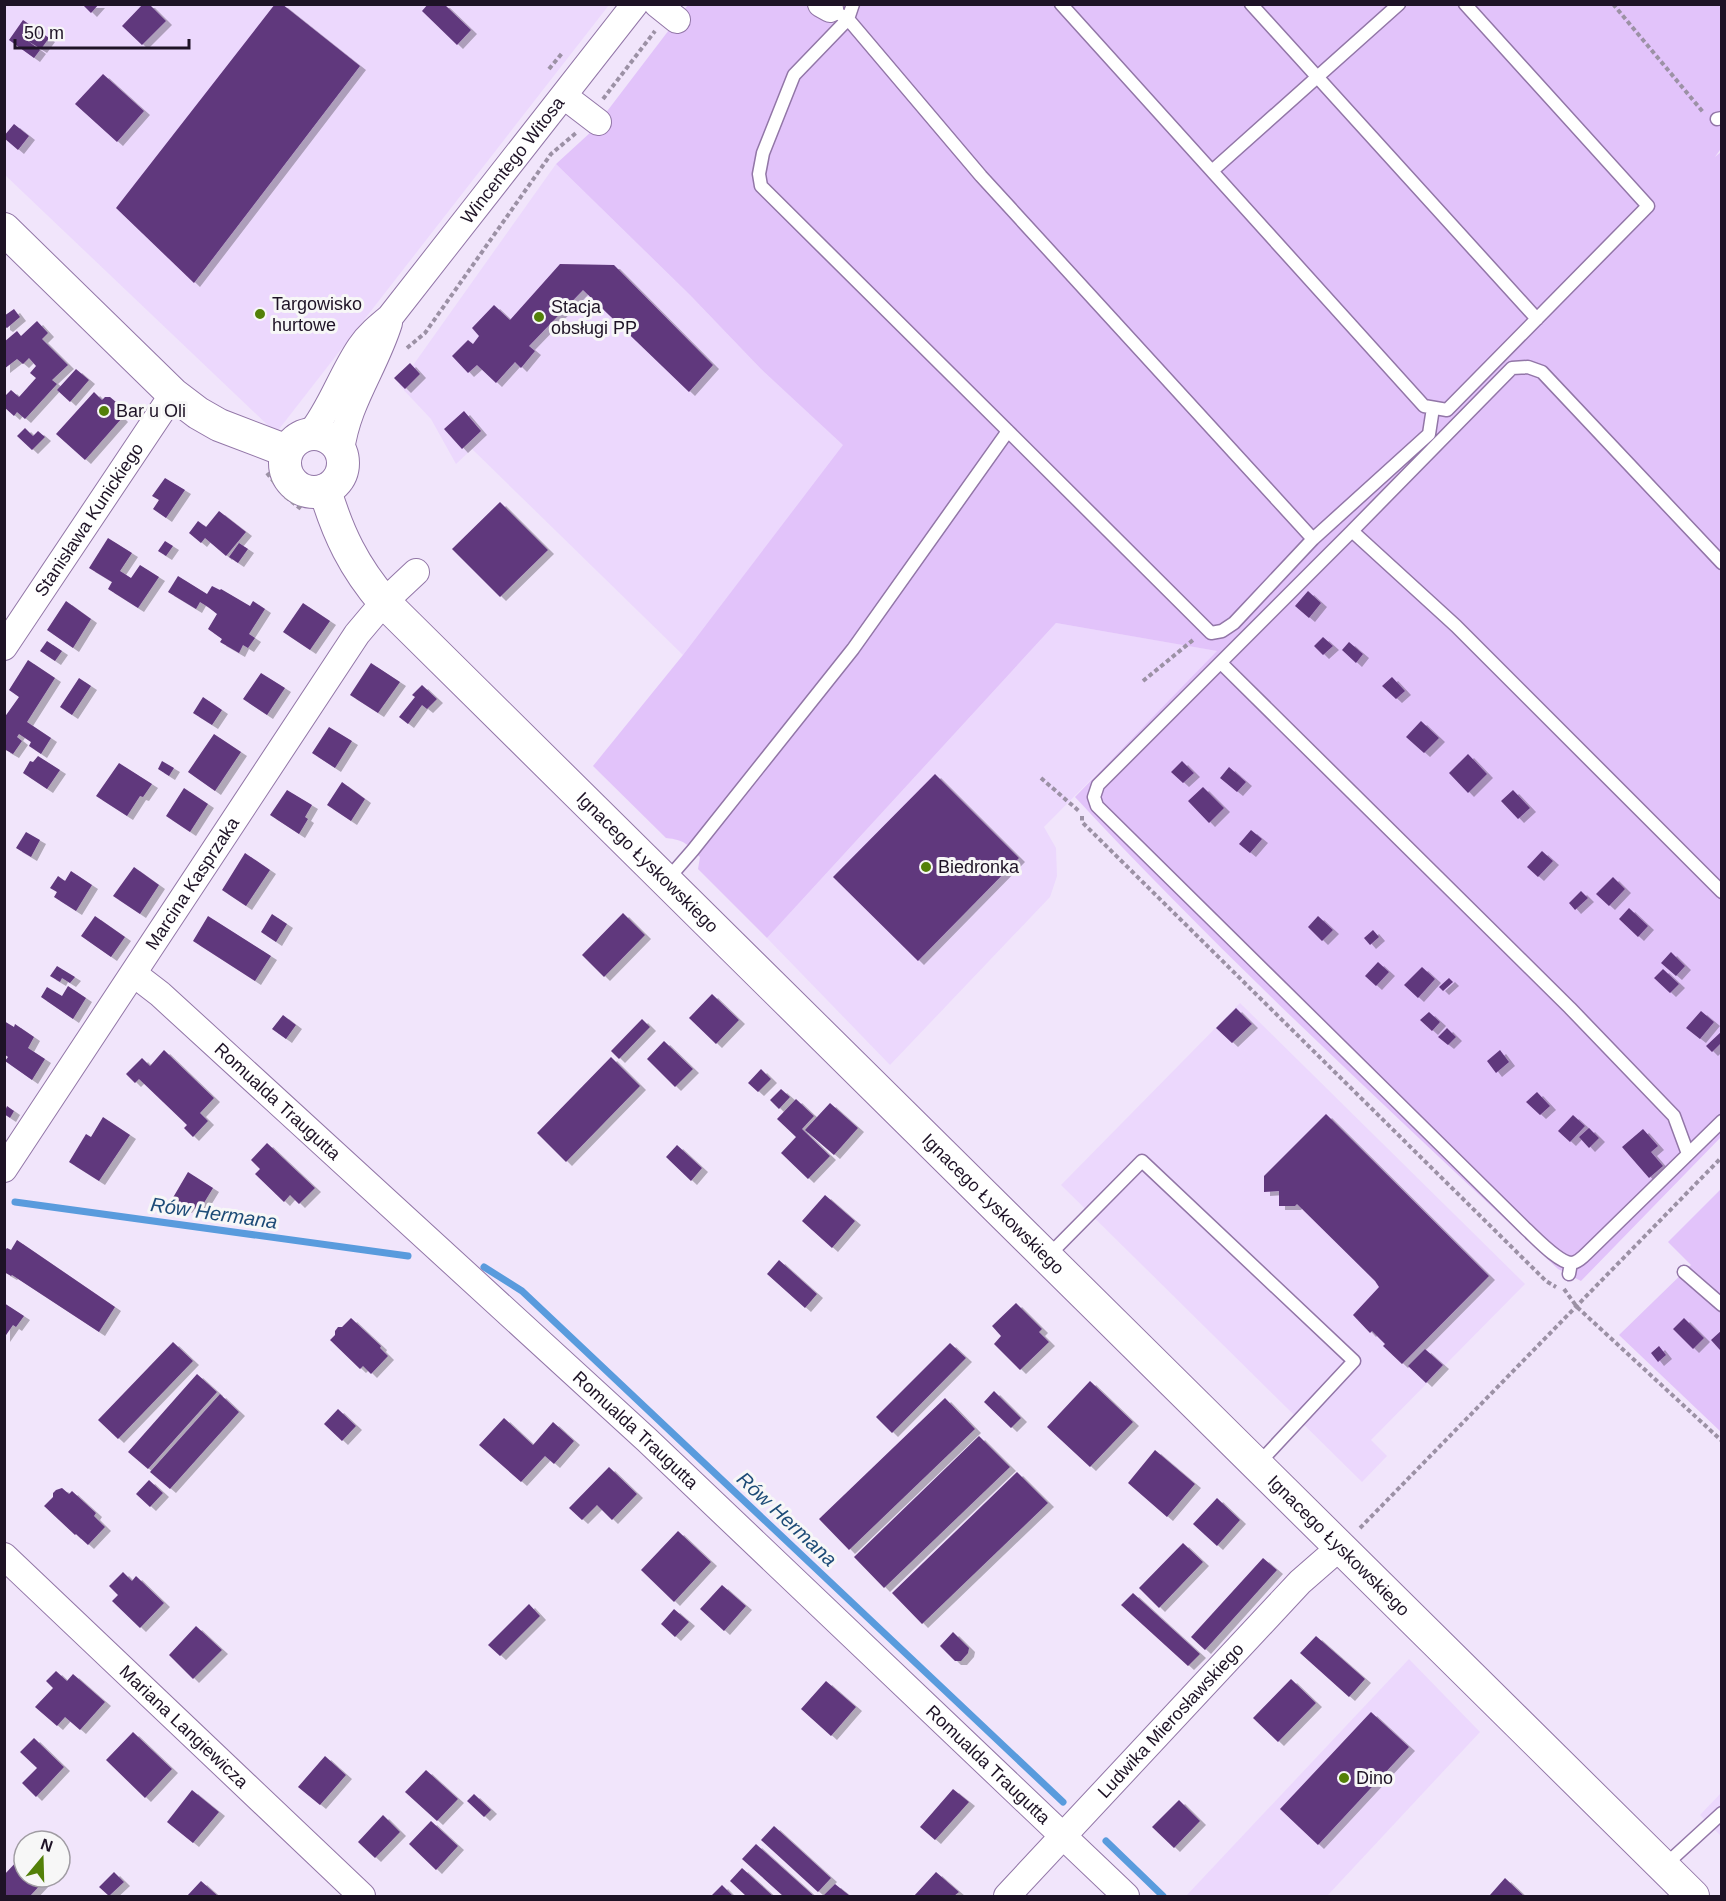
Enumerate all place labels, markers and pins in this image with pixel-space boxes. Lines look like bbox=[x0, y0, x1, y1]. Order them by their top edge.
place label: Targowisko hurtowe bbox=[272, 294, 362, 335]
place label: Stacja obsługi PP bbox=[551, 297, 637, 338]
marker: Targowisko hurtowe bbox=[253, 307, 267, 321]
marker: Stacja obsługi PP bbox=[532, 310, 546, 324]
place label: Bar u Oli bbox=[116, 401, 186, 421]
marker: Bar u Oli bbox=[97, 404, 111, 418]
place label: Biedronka bbox=[938, 857, 1020, 877]
marker: Biedronka bbox=[919, 860, 933, 874]
place label: Dino bbox=[1356, 1768, 1393, 1788]
marker: Dino bbox=[1337, 1771, 1351, 1785]

